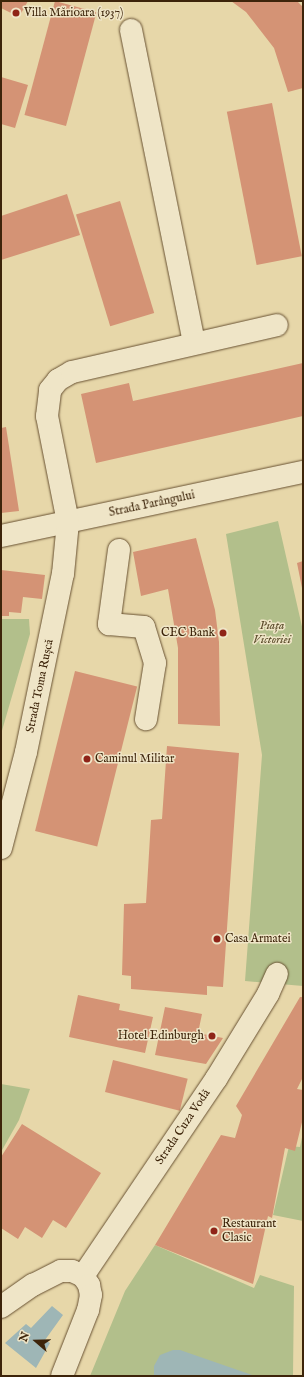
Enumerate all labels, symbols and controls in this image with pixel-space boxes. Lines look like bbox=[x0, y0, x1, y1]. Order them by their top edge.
place label: Villa Mărioara (1937) bbox=[24, 6, 123, 20]
marker: Villa Mărioara (1937) bbox=[11, 8, 21, 18]
street label: Strada Parângului bbox=[108, 488, 196, 520]
park label: Piața Victoriei bbox=[253, 619, 291, 647]
place label: CEC Bank bbox=[161, 626, 215, 640]
marker: CEC Bank bbox=[218, 628, 228, 638]
street label: Strada Toma Rușcă bbox=[23, 638, 57, 734]
place label: Caminul Militar bbox=[95, 752, 174, 766]
marker: Caminul Militar bbox=[82, 754, 92, 764]
place label: Casa Armatei bbox=[225, 932, 291, 946]
marker: Casa Armatei bbox=[212, 934, 222, 944]
place label: Hotel Edinburgh bbox=[118, 1029, 204, 1043]
marker: Hotel Edinburgh bbox=[207, 1031, 217, 1041]
street label: Strada Cuza Vodă bbox=[153, 1087, 213, 1167]
place label: Restaurant Clasic bbox=[222, 1217, 276, 1245]
marker: Restaurant Clasic bbox=[209, 1226, 219, 1236]
north arrow bbox=[16, 1321, 56, 1361]
text: N bbox=[17, 1330, 33, 1344]

